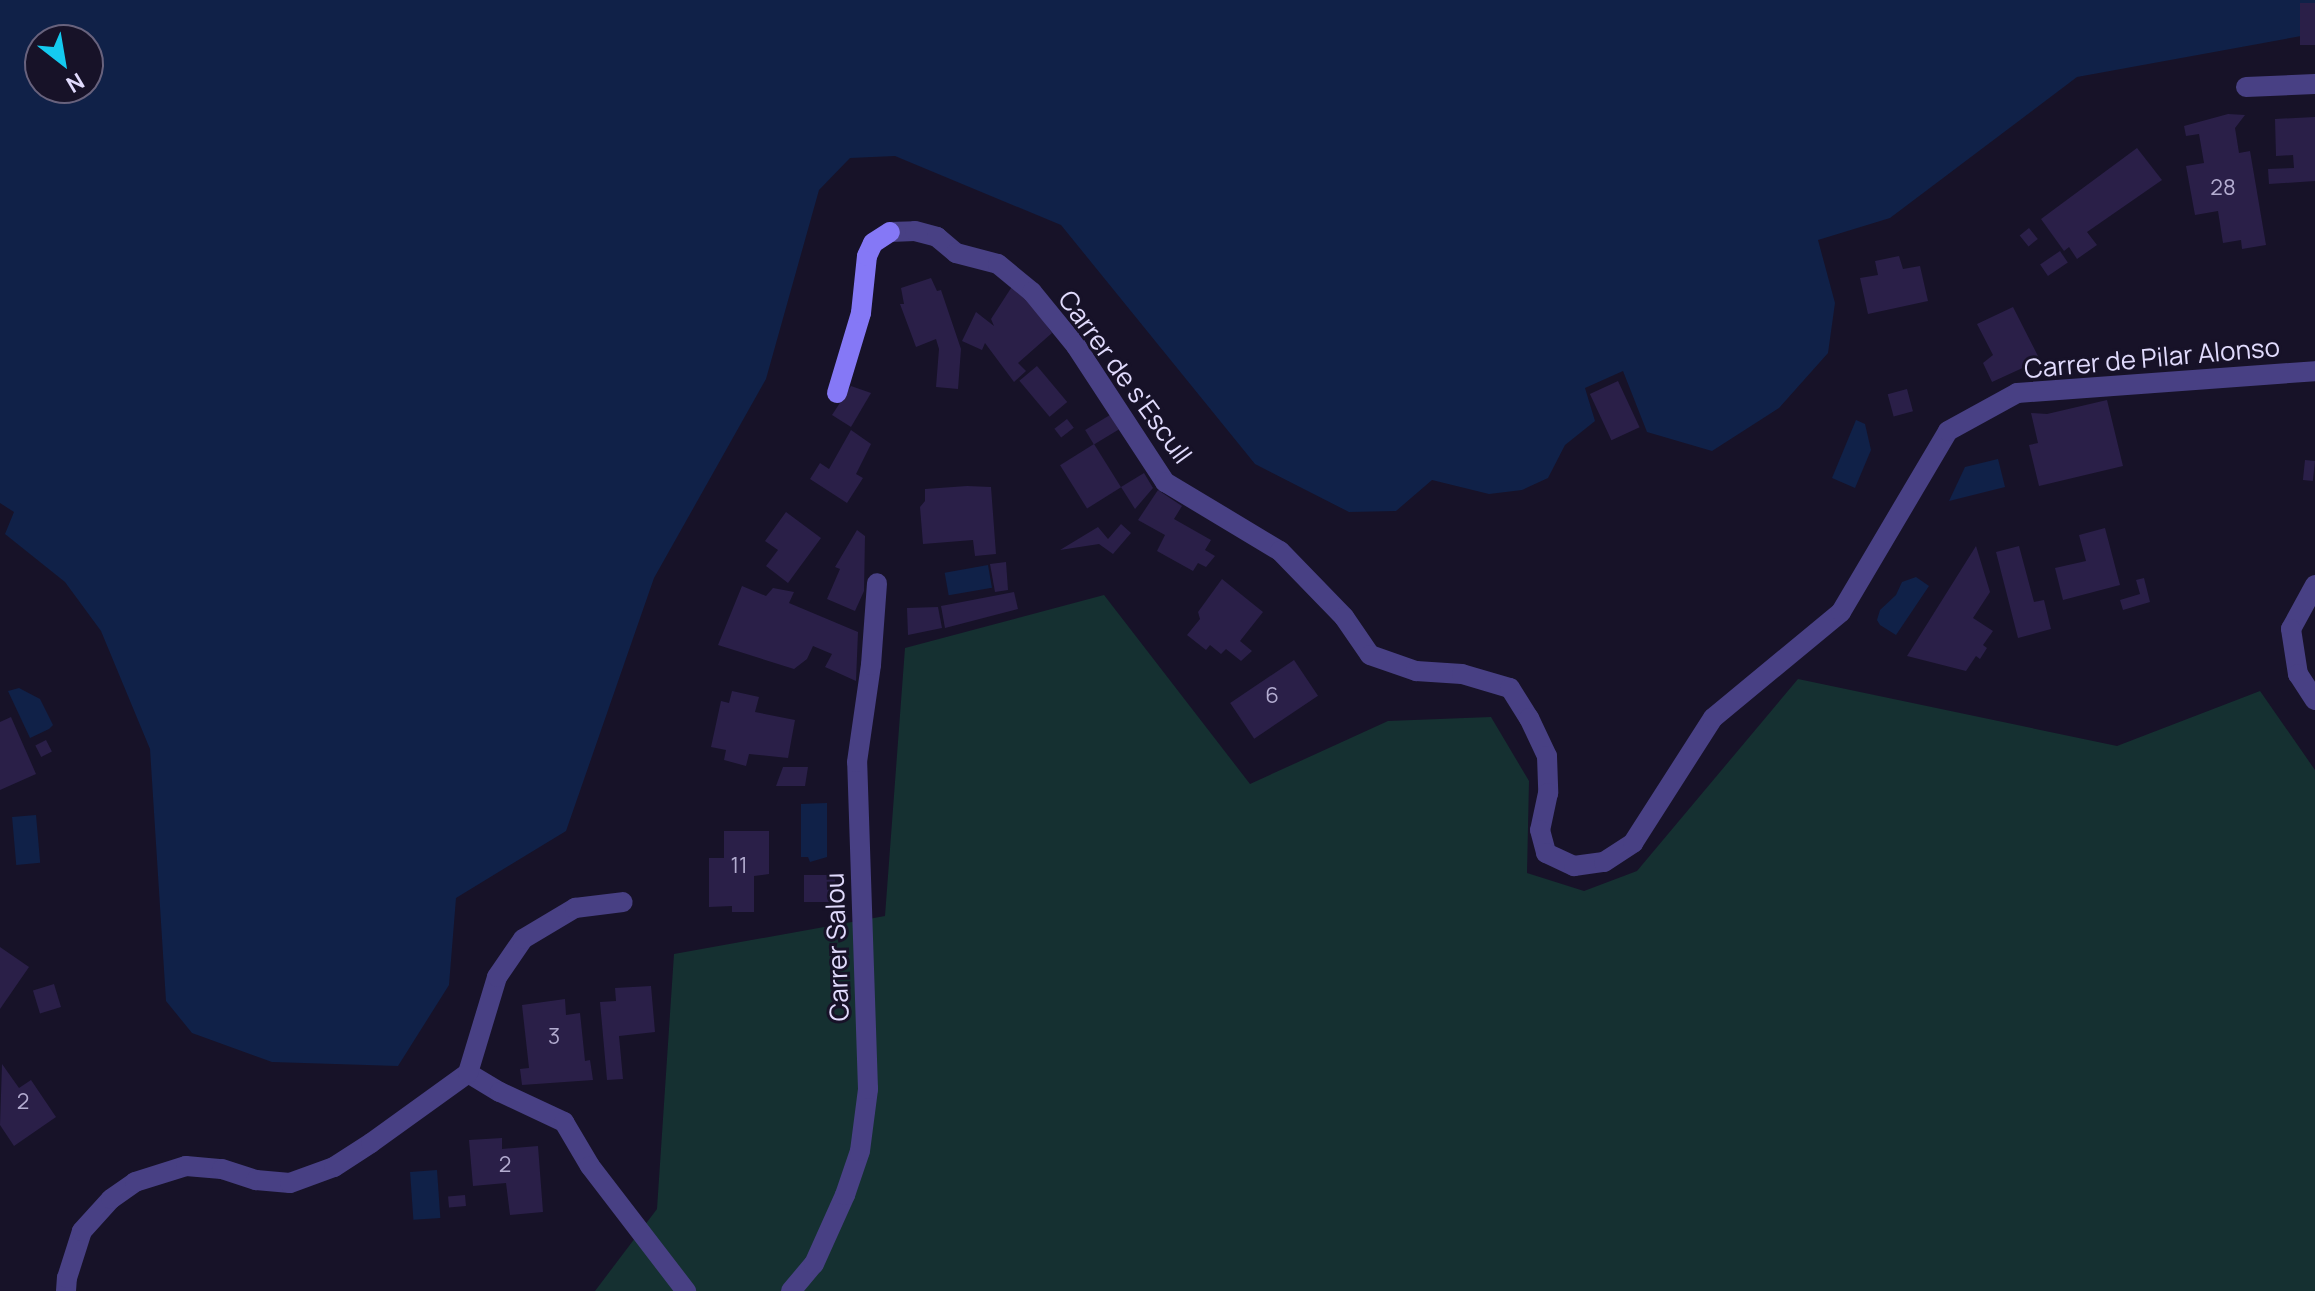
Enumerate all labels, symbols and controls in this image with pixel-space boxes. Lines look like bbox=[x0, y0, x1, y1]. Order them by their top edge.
north arrow bbox=[24, 24, 104, 104]
text: N bbox=[61, 66, 90, 100]
house number: 28 bbox=[2210, 175, 2236, 201]
street label: Carrer de s'Escull bbox=[1052, 284, 1198, 470]
street label: Carrer de Pilar Alonso bbox=[2023, 331, 2281, 385]
house number: 6 bbox=[1265, 683, 1279, 709]
house number: 11 bbox=[730, 853, 748, 879]
street label: Carrer Salou bbox=[819, 872, 855, 1022]
house number: 3 bbox=[548, 1024, 560, 1050]
house number: 2 bbox=[17, 1089, 29, 1115]
house number: 2 bbox=[499, 1152, 511, 1178]

